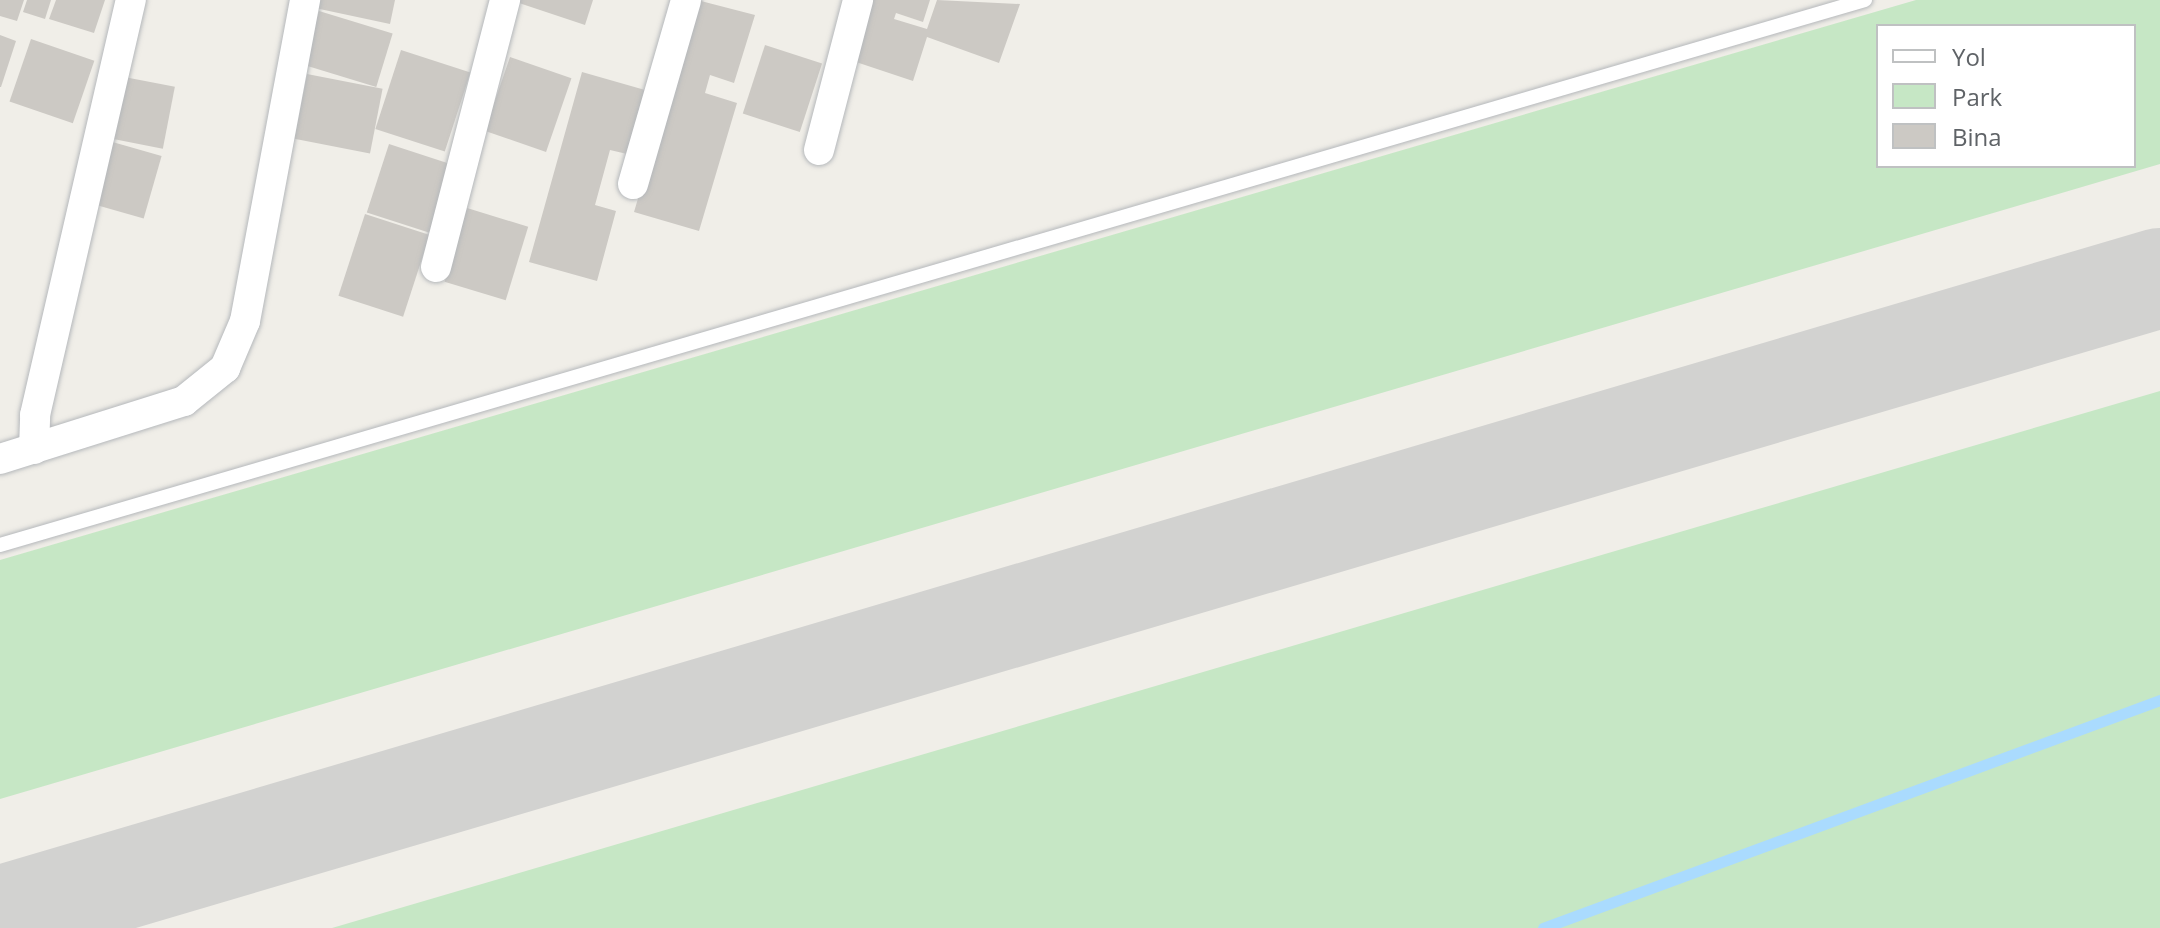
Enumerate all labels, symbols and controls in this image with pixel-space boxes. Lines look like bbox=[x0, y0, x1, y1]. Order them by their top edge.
legend bbox=[1876, 24, 2136, 168]
text: Yol bbox=[1952, 40, 1986, 73]
text: Park bbox=[1952, 80, 2002, 113]
text: Bina bbox=[1952, 120, 2002, 153]

